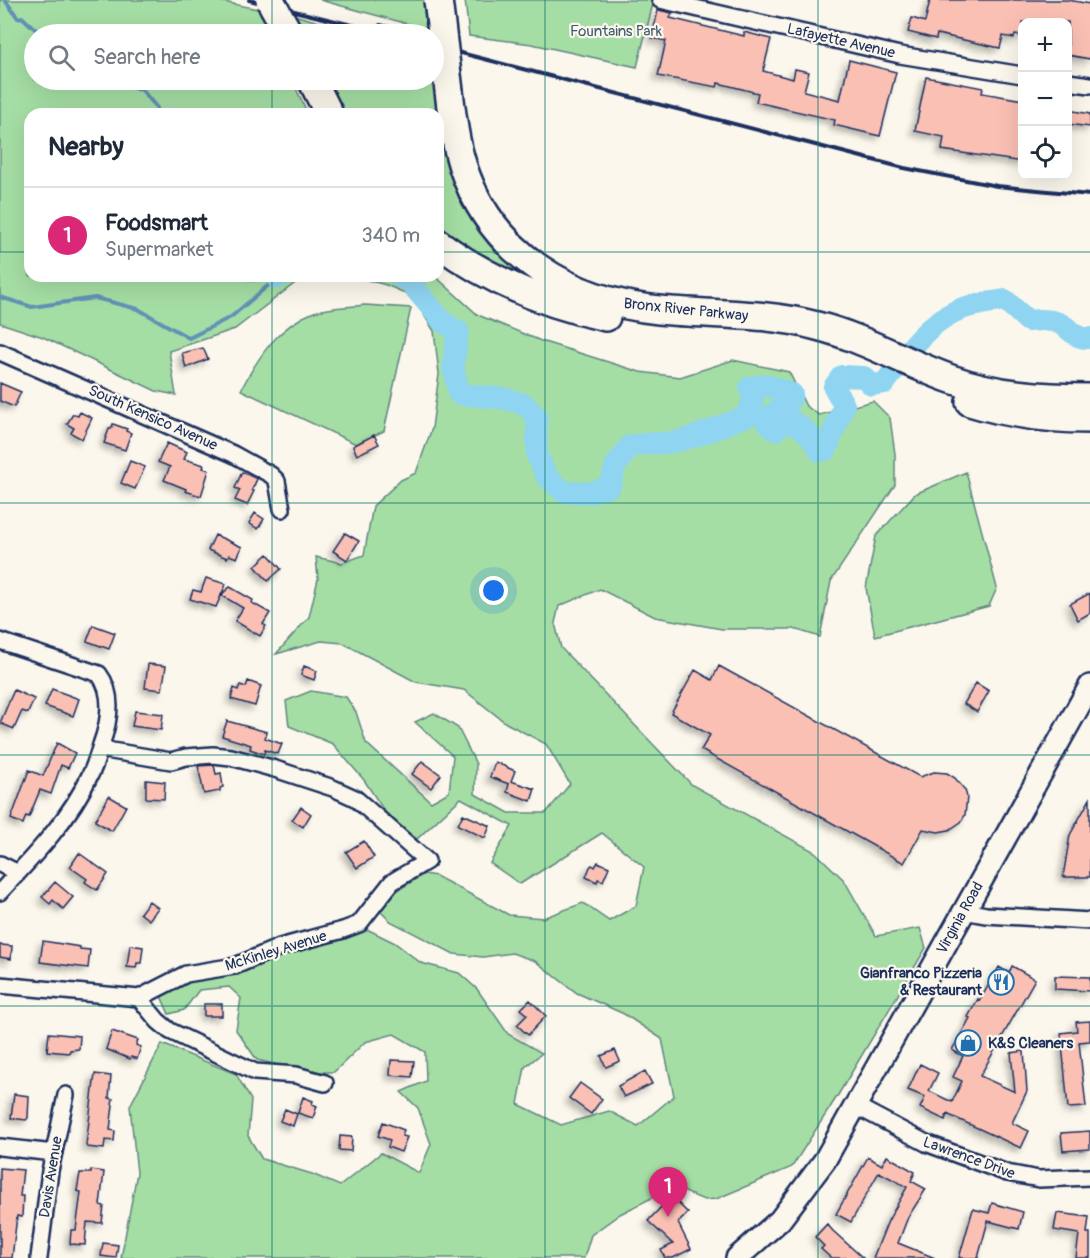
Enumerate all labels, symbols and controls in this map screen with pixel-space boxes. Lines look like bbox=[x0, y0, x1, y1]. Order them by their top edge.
map controls bbox=[1018, 18, 1072, 180]
button: + bbox=[1018, 18, 1072, 72]
street label: Lafayette Avenue bbox=[785, 19, 898, 63]
park label: Fountains Park bbox=[570, 22, 663, 41]
search box bbox=[24, 24, 444, 90]
icon: search bbox=[45, 41, 78, 74]
text: Search here bbox=[93, 43, 200, 71]
button: − bbox=[1018, 72, 1072, 126]
button: locate bbox=[1018, 126, 1072, 180]
text: Nearby bbox=[48, 131, 124, 163]
text: Foodsmart bbox=[105, 209, 208, 237]
text: 1 bbox=[64, 223, 71, 248]
text: 340 m bbox=[361, 223, 420, 248]
text: Supermarket bbox=[105, 237, 214, 262]
street label: Bronx River Parkway bbox=[623, 294, 750, 326]
street label: South Kensico Avenue bbox=[85, 381, 221, 455]
your location bbox=[479, 576, 508, 605]
street label: Virginia Road bbox=[932, 879, 988, 957]
street label: McKinley Avenue bbox=[223, 926, 330, 975]
place label: Gianfranco Pizzeria & Restaurant bbox=[860, 964, 983, 1000]
restaurant icon: Gianfranco Pizzeria & Restaurant bbox=[986, 967, 1016, 997]
shop icon: K&S Cleaners bbox=[953, 1028, 983, 1058]
place label: K&S Cleaners bbox=[988, 1034, 1073, 1053]
street label: Lawrence Drive bbox=[920, 1133, 1018, 1184]
street label: Davis Avenue bbox=[35, 1134, 67, 1219]
pin: 1 bbox=[648, 1168, 688, 1217]

